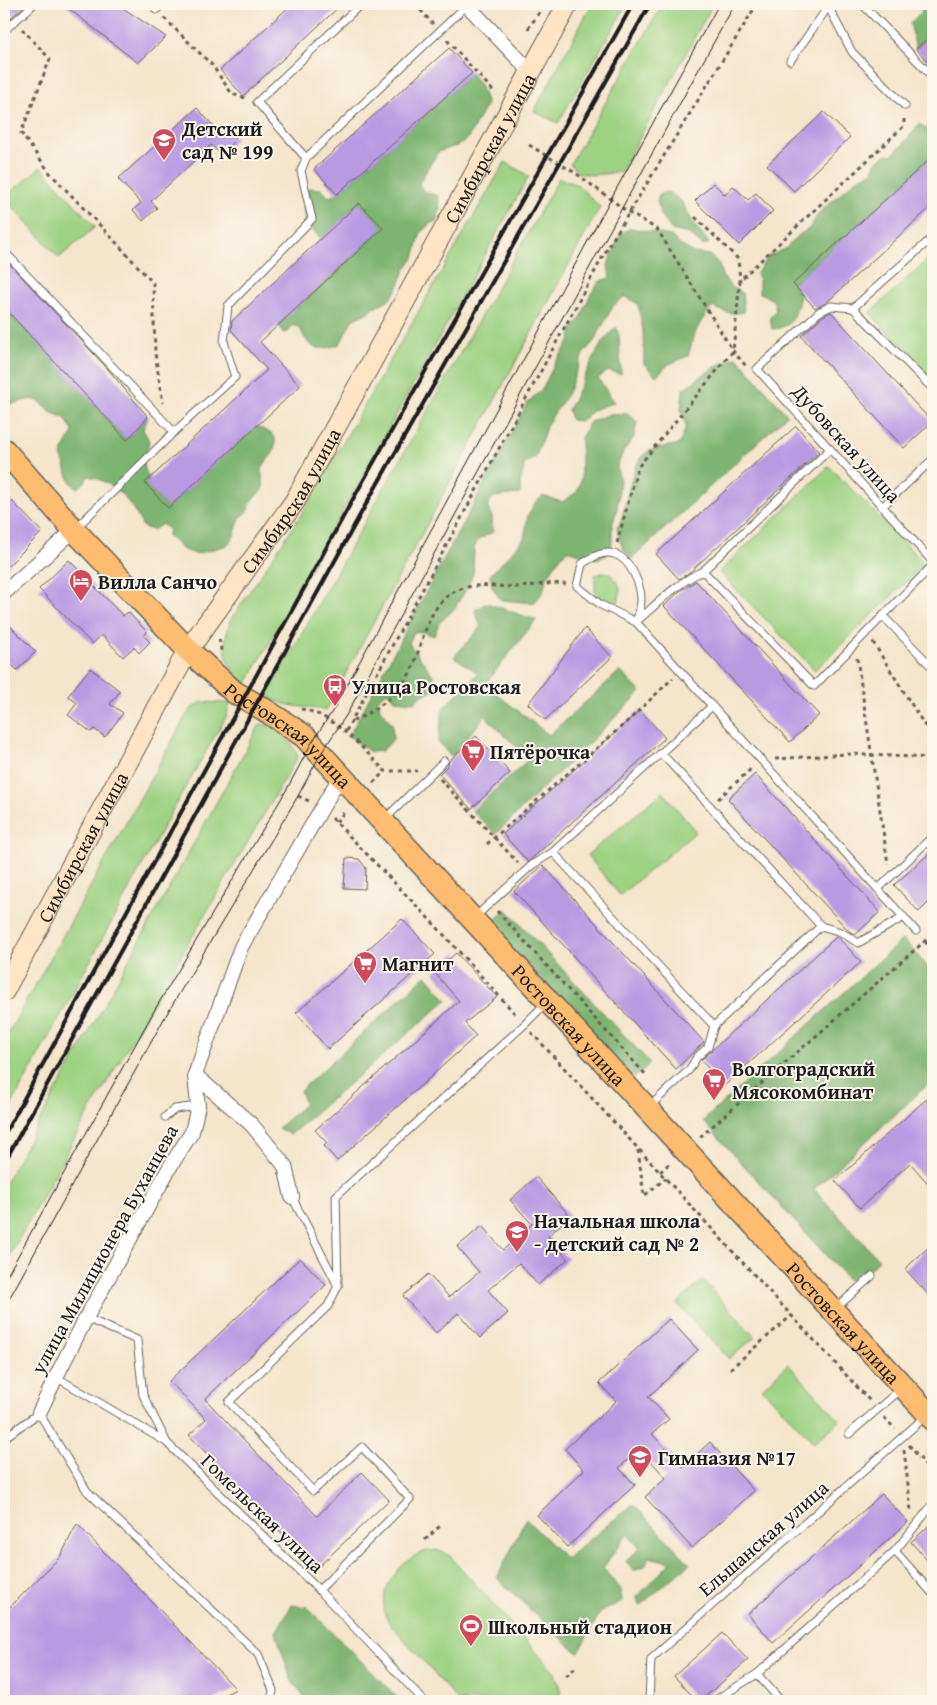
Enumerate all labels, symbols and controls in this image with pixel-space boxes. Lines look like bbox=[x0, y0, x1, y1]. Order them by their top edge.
street label: Симбирская улица bbox=[436, 67, 542, 228]
place label: Детский сад № 199 bbox=[181, 114, 273, 166]
school or university icon: Детский сад № 199 bbox=[151, 127, 177, 161]
street label: Дубовская улица bbox=[785, 377, 908, 509]
street label: Симбирская улица bbox=[233, 422, 347, 579]
place label: Вилла Санчо bbox=[98, 567, 218, 596]
hotel icon: Вилла Санчо bbox=[68, 568, 94, 602]
place label: Улица Ростовская bbox=[352, 672, 521, 701]
bus stop icon: Улица Ростовская bbox=[322, 673, 348, 707]
street label: Ростовская улица bbox=[218, 675, 359, 794]
place label: Пятёрочка bbox=[490, 737, 591, 766]
supermarket icon: Пятёрочка bbox=[460, 738, 486, 772]
street label: Симбирская улица bbox=[29, 766, 135, 927]
place label: Магнит bbox=[382, 949, 454, 978]
supermarket icon: Магнит bbox=[352, 950, 378, 984]
street label: Ростовская улица bbox=[506, 957, 634, 1092]
place label: Волгоградский Мясокомбинат bbox=[732, 1054, 875, 1106]
supermarket icon: Волгоградский Мясокомбинат bbox=[701, 1067, 727, 1101]
street label: улица Милиционера Буханцева bbox=[23, 1119, 185, 1380]
place label: Начальная школа - детский сад № 2 bbox=[534, 1206, 701, 1258]
school or university icon: Начальная школа - детский сад № 2 bbox=[504, 1219, 530, 1253]
street label: Ростовская улица bbox=[780, 1255, 908, 1390]
place label: Гимназия №17 bbox=[658, 1443, 796, 1472]
school or university icon: Гимназия №17 bbox=[627, 1444, 653, 1478]
street label: Гомельская улица bbox=[195, 1447, 331, 1580]
street label: Ельшанская улица bbox=[692, 1473, 835, 1603]
place label: Школьный стадион bbox=[488, 1612, 672, 1641]
sports icon: Школьный стадион bbox=[458, 1613, 484, 1647]

